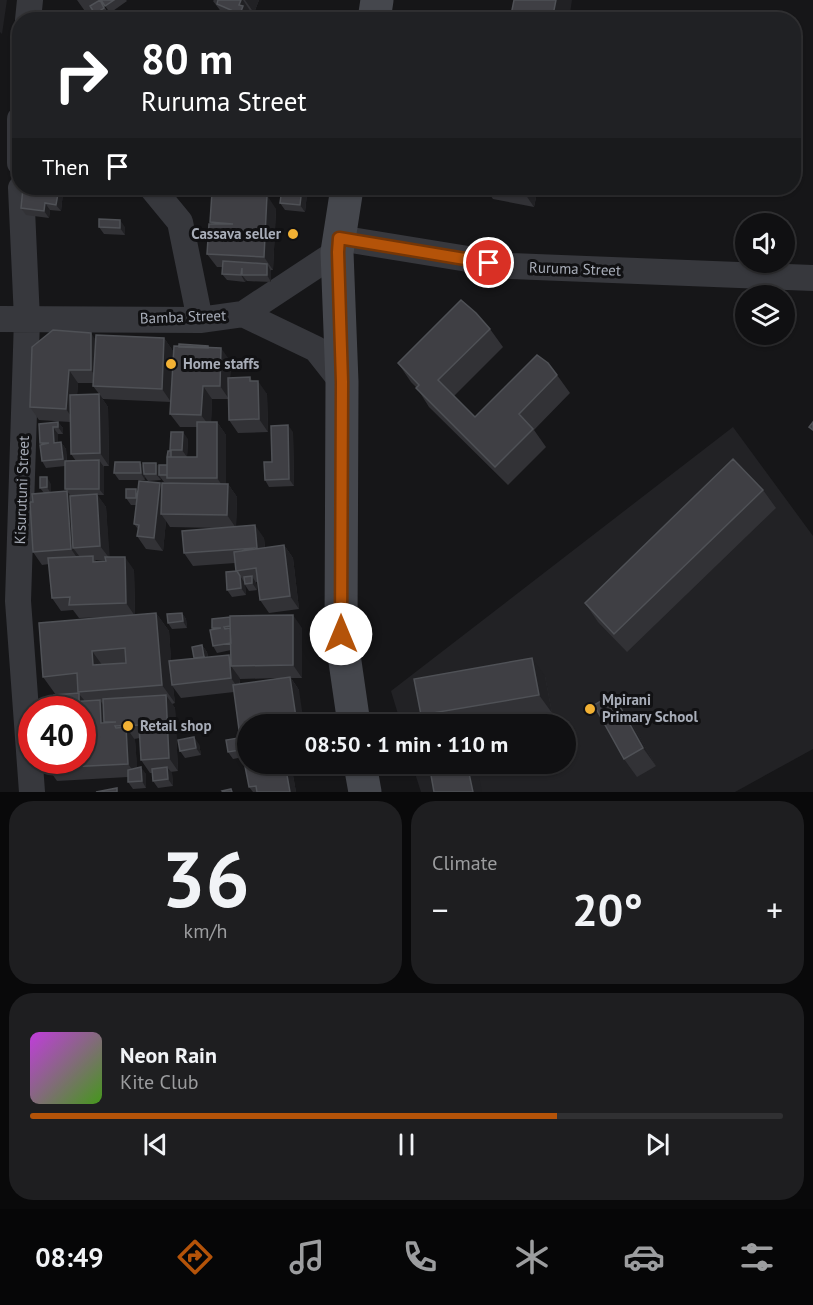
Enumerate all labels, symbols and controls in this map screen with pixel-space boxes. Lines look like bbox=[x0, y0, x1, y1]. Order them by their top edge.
text: 80 m bbox=[141, 31, 233, 86]
icon: right bbox=[42, 36, 120, 114]
text: Ruruma Street bbox=[141, 84, 307, 118]
icon: arrive bbox=[101, 150, 134, 183]
text: Then bbox=[42, 153, 89, 181]
map controls bbox=[735, 213, 795, 345]
button: sound bbox=[735, 213, 795, 273]
place label: Cassava seller bbox=[191, 224, 282, 243]
marker: Cassava seller bbox=[286, 227, 300, 241]
pin bbox=[463, 237, 514, 288]
icon: arrive bbox=[472, 246, 505, 279]
street label: Ruruma Street bbox=[529, 257, 621, 280]
button: layers bbox=[735, 285, 795, 345]
street label: Bamba Street bbox=[140, 306, 226, 327]
place label: Home staffs bbox=[183, 354, 259, 373]
marker: Home staffs bbox=[164, 357, 178, 371]
street label: Kisurutuni Street bbox=[10, 435, 33, 545]
position arrow bbox=[309, 602, 373, 666]
place label: Mpirani Primary School bbox=[602, 690, 698, 726]
speed limit sign: 40 bbox=[18, 696, 96, 774]
marker: Mpirani Primary School bbox=[583, 702, 597, 716]
place label: Retail shop bbox=[140, 716, 212, 735]
marker: Retail shop bbox=[121, 719, 135, 733]
text: 08:50 · 1 min · 110 m bbox=[305, 730, 508, 758]
text: 36 bbox=[161, 828, 250, 929]
text: Climate bbox=[432, 850, 498, 876]
text: 20° bbox=[572, 880, 643, 938]
text: − bbox=[432, 888, 449, 931]
text: + bbox=[766, 888, 783, 931]
text: km/h bbox=[184, 918, 227, 944]
text: Neon Rain bbox=[120, 1041, 217, 1069]
text: Kite Club bbox=[120, 1069, 198, 1095]
icon: previous bbox=[139, 1128, 172, 1161]
icon: pause bbox=[390, 1128, 423, 1161]
icon: next bbox=[641, 1128, 674, 1161]
icon: directions bbox=[174, 1236, 216, 1278]
icon: music bbox=[286, 1236, 328, 1278]
icon: phone bbox=[399, 1236, 441, 1278]
icon: climate bbox=[511, 1236, 553, 1278]
icon: car bbox=[623, 1236, 665, 1278]
icon: filters bbox=[736, 1236, 778, 1278]
text: 08:49 bbox=[35, 1240, 104, 1274]

